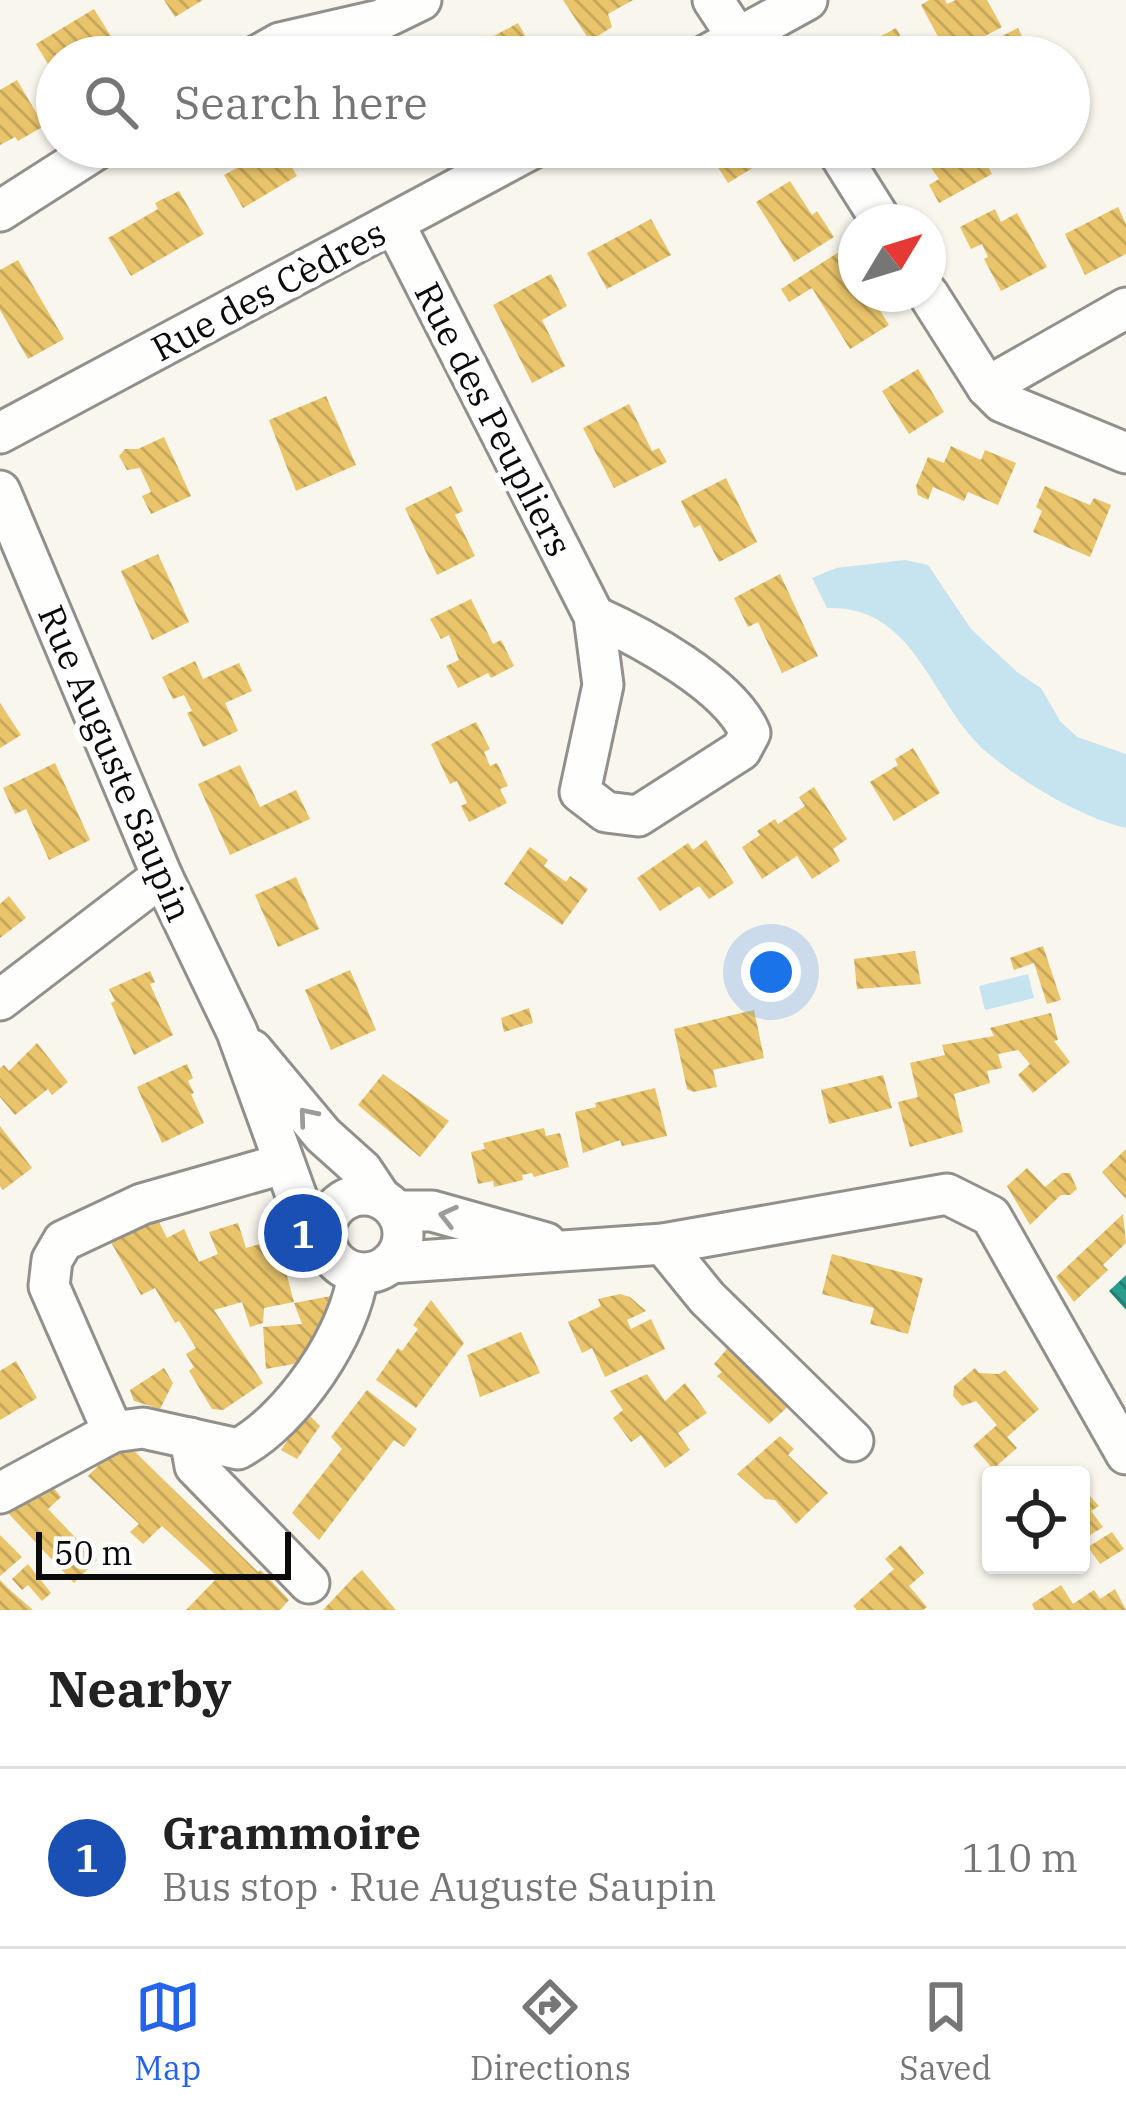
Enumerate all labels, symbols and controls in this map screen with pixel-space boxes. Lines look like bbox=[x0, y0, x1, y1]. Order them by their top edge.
search box bbox=[36, 36, 1090, 168]
icon: search bbox=[78, 69, 144, 135]
text: Search here bbox=[174, 73, 428, 131]
north arrow bbox=[838, 204, 946, 312]
street label: Rue des Cèdres bbox=[143, 209, 393, 371]
street label: Rue des Peupliers bbox=[405, 274, 583, 564]
street label: Rue Auguste Saupin bbox=[28, 598, 204, 928]
your location bbox=[741, 942, 801, 1002]
one-way arrow bbox=[300, 1108, 322, 1130]
pin: 1 bbox=[264, 1188, 342, 1278]
one-way arrow bbox=[439, 1205, 459, 1230]
map controls bbox=[982, 1466, 1090, 1574]
button: locate bbox=[982, 1466, 1090, 1574]
scale bar bbox=[36, 1526, 291, 1579]
text: 50 m bbox=[54, 1531, 133, 1574]
text: Nearby bbox=[48, 1655, 232, 1721]
text: Grammoire bbox=[162, 1803, 421, 1861]
text: 1 bbox=[75, 1832, 99, 1883]
text: 110 m bbox=[962, 1832, 1078, 1883]
text: Bus stop · Rue Auguste Saupin bbox=[162, 1861, 716, 1912]
tab: Map bbox=[134, 1974, 201, 2089]
tab: Directions bbox=[470, 1974, 631, 2089]
tab: Saved bbox=[899, 1974, 992, 2089]

